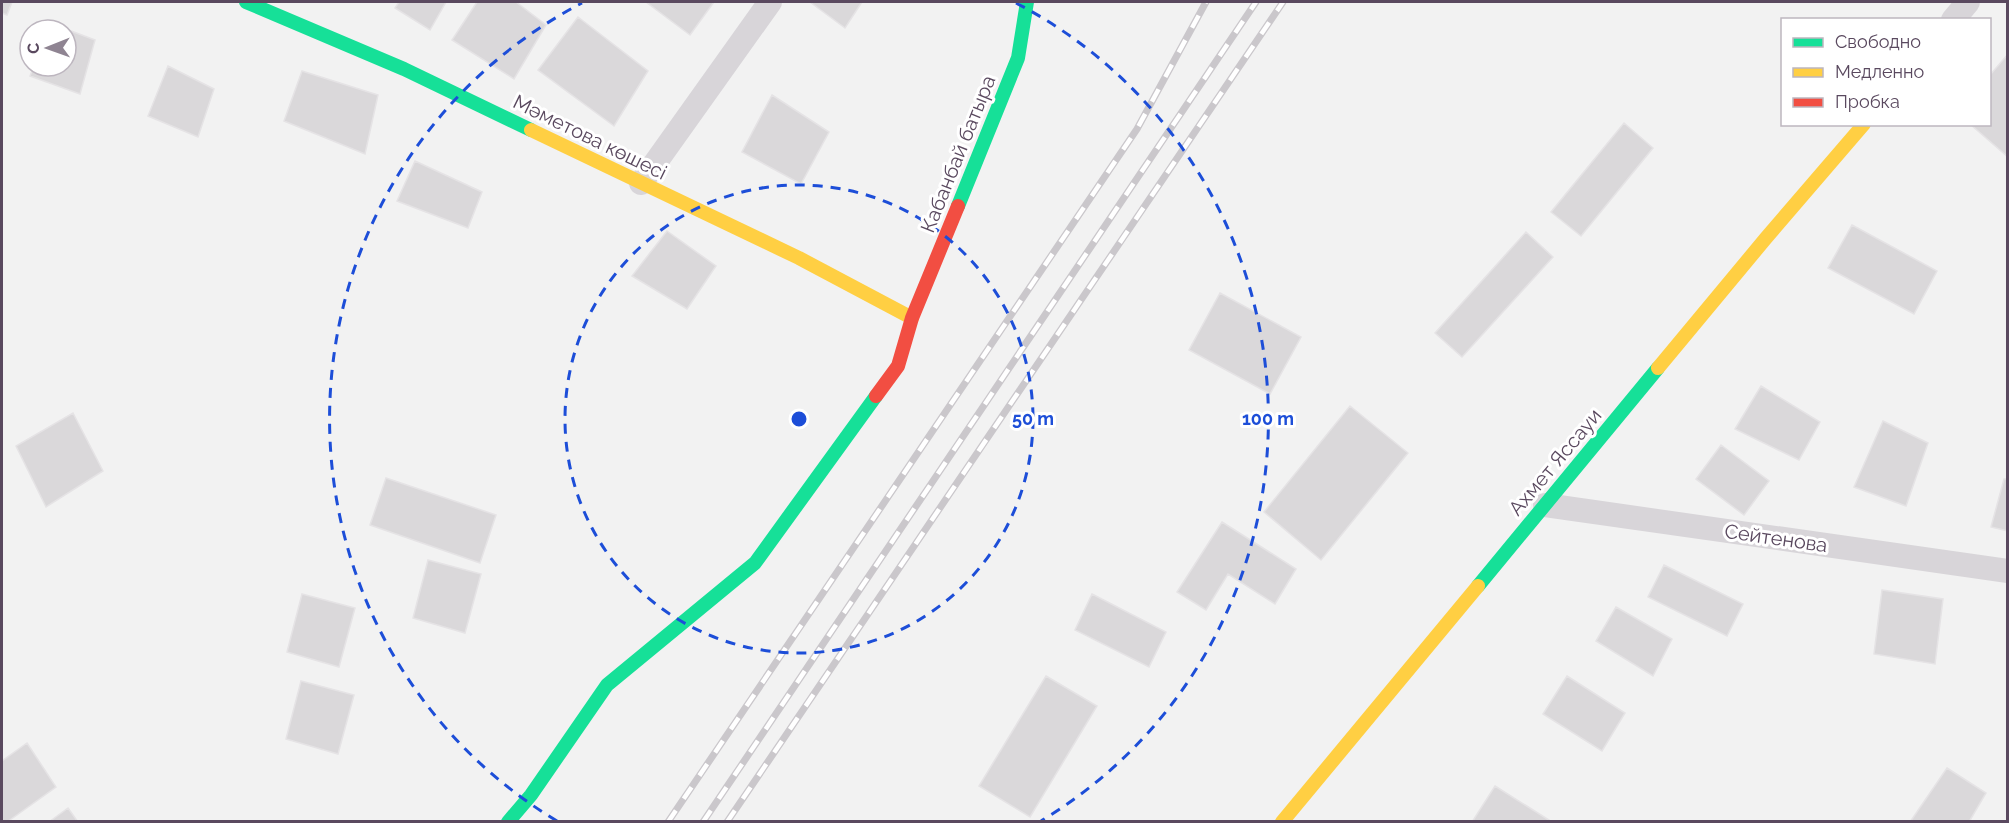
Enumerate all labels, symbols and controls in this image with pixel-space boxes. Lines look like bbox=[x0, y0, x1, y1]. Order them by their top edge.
north arrow bbox=[18, 18, 78, 78]
legend bbox=[1781, 18, 1991, 126]
text: Свободно bbox=[1835, 31, 1921, 52]
text: С bbox=[24, 43, 43, 54]
text: Медленно bbox=[1835, 61, 1924, 82]
street label: Кабанбай батыра bbox=[915, 72, 1001, 236]
street label: Мәметова көшесі bbox=[509, 89, 671, 185]
text: Пробка bbox=[1835, 91, 1900, 112]
street label: Ахмет Яссауи bbox=[1503, 404, 1607, 520]
text: 50 m bbox=[1012, 408, 1054, 429]
text: 100 m bbox=[1242, 408, 1294, 429]
centre of rings bbox=[789, 409, 809, 429]
street label: Сейтенова bbox=[1723, 519, 1829, 557]

